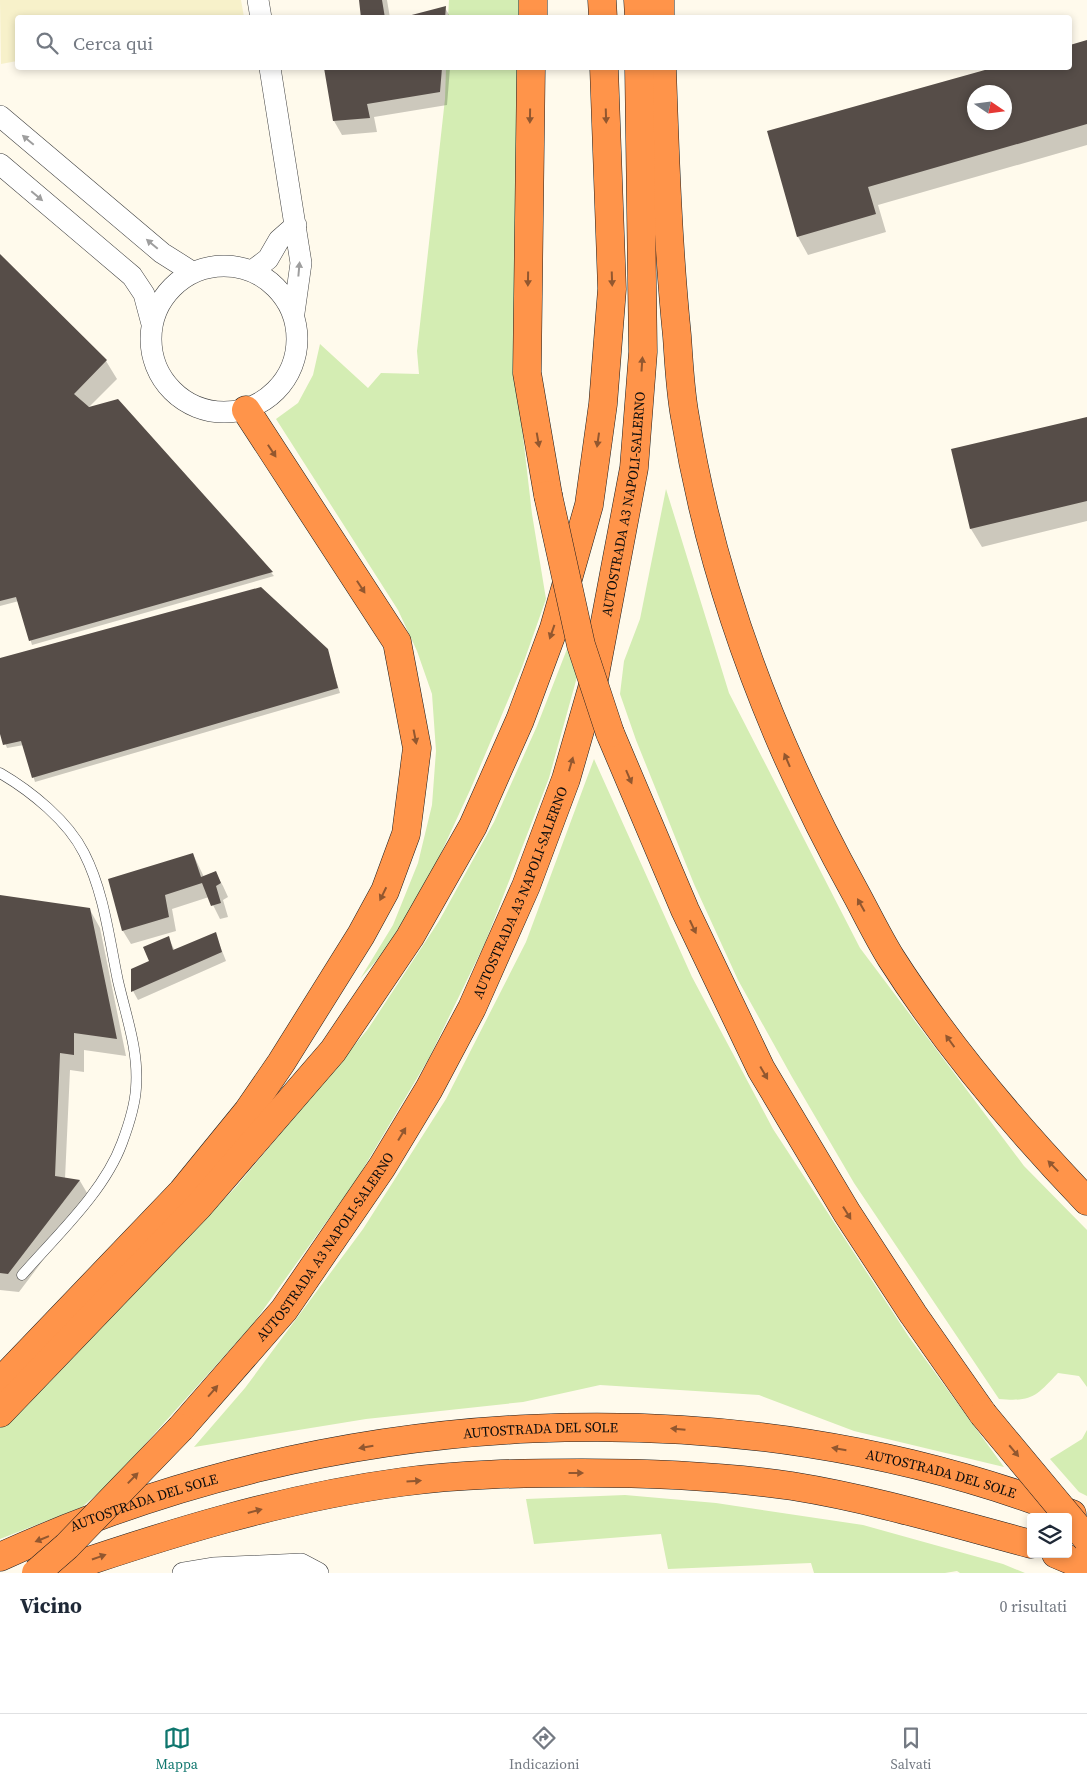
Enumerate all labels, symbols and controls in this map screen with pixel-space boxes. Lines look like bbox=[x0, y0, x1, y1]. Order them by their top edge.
search box bbox=[15, 15, 1072, 70]
icon: search bbox=[33, 29, 61, 57]
text: Cerca qui bbox=[73, 30, 153, 56]
north arrow bbox=[967, 85, 1012, 130]
one-way arrow bbox=[526, 108, 534, 124]
one-way arrow bbox=[602, 108, 610, 124]
one-way arrow bbox=[22, 135, 34, 146]
one-way arrow bbox=[30, 190, 43, 201]
one-way arrow bbox=[146, 239, 159, 250]
one-way arrow bbox=[296, 261, 304, 277]
one-way arrow bbox=[524, 271, 532, 287]
one-way arrow bbox=[608, 271, 616, 287]
one-way arrow bbox=[639, 355, 647, 371]
street label: AUTOSTRADA A3 NAPOLI-SALERNO bbox=[596, 391, 650, 618]
one-way arrow bbox=[535, 433, 543, 449]
one-way arrow bbox=[594, 433, 602, 449]
one-way arrow bbox=[267, 444, 277, 458]
one-way arrow bbox=[357, 580, 366, 593]
one-way arrow bbox=[548, 625, 556, 640]
one-way arrow bbox=[412, 729, 420, 745]
one-way arrow bbox=[783, 753, 791, 767]
one-way arrow bbox=[567, 756, 575, 771]
one-way arrow bbox=[626, 770, 634, 784]
street label: AUTOSTRADA A3 NAPOLI-SALERNO bbox=[467, 783, 572, 1002]
one-way arrow bbox=[379, 887, 387, 901]
one-way arrow bbox=[857, 898, 866, 911]
one-way arrow bbox=[690, 920, 698, 934]
one-way arrow bbox=[945, 1034, 955, 1047]
one-way arrow bbox=[759, 1067, 768, 1080]
one-way arrow bbox=[398, 1127, 407, 1140]
street label: AUTOSTRADA A3 NAPOLI-SALERNO bbox=[251, 1148, 399, 1346]
one-way arrow bbox=[1047, 1160, 1059, 1172]
one-way arrow bbox=[842, 1206, 852, 1219]
one-way arrow bbox=[207, 1385, 218, 1397]
street label: AUTOSTRADA DEL SOLE bbox=[462, 1417, 618, 1443]
one-way arrow bbox=[669, 1425, 685, 1433]
one-way arrow bbox=[357, 1443, 373, 1451]
street label: AUTOSTRADA DEL SOLE bbox=[864, 1444, 1019, 1503]
one-way arrow bbox=[1008, 1444, 1019, 1457]
one-way arrow bbox=[830, 1445, 846, 1453]
street label: AUTOSTRADA DEL SOLE bbox=[67, 1469, 220, 1536]
one-way arrow bbox=[569, 1469, 585, 1477]
one-way arrow bbox=[127, 1472, 139, 1484]
one-way arrow bbox=[407, 1477, 423, 1485]
one-way arrow bbox=[247, 1507, 262, 1515]
map controls bbox=[1027, 1513, 1072, 1558]
button: layers bbox=[1027, 1513, 1072, 1558]
one-way arrow bbox=[35, 1535, 49, 1543]
one-way arrow bbox=[92, 1553, 107, 1561]
text: Vicino bbox=[20, 1591, 82, 1620]
text: 0 risultati bbox=[999, 1595, 1067, 1617]
tab: Mappa bbox=[155, 1724, 198, 1774]
tab: Indicazioni bbox=[509, 1724, 580, 1774]
tab: Salvati bbox=[890, 1724, 932, 1774]

